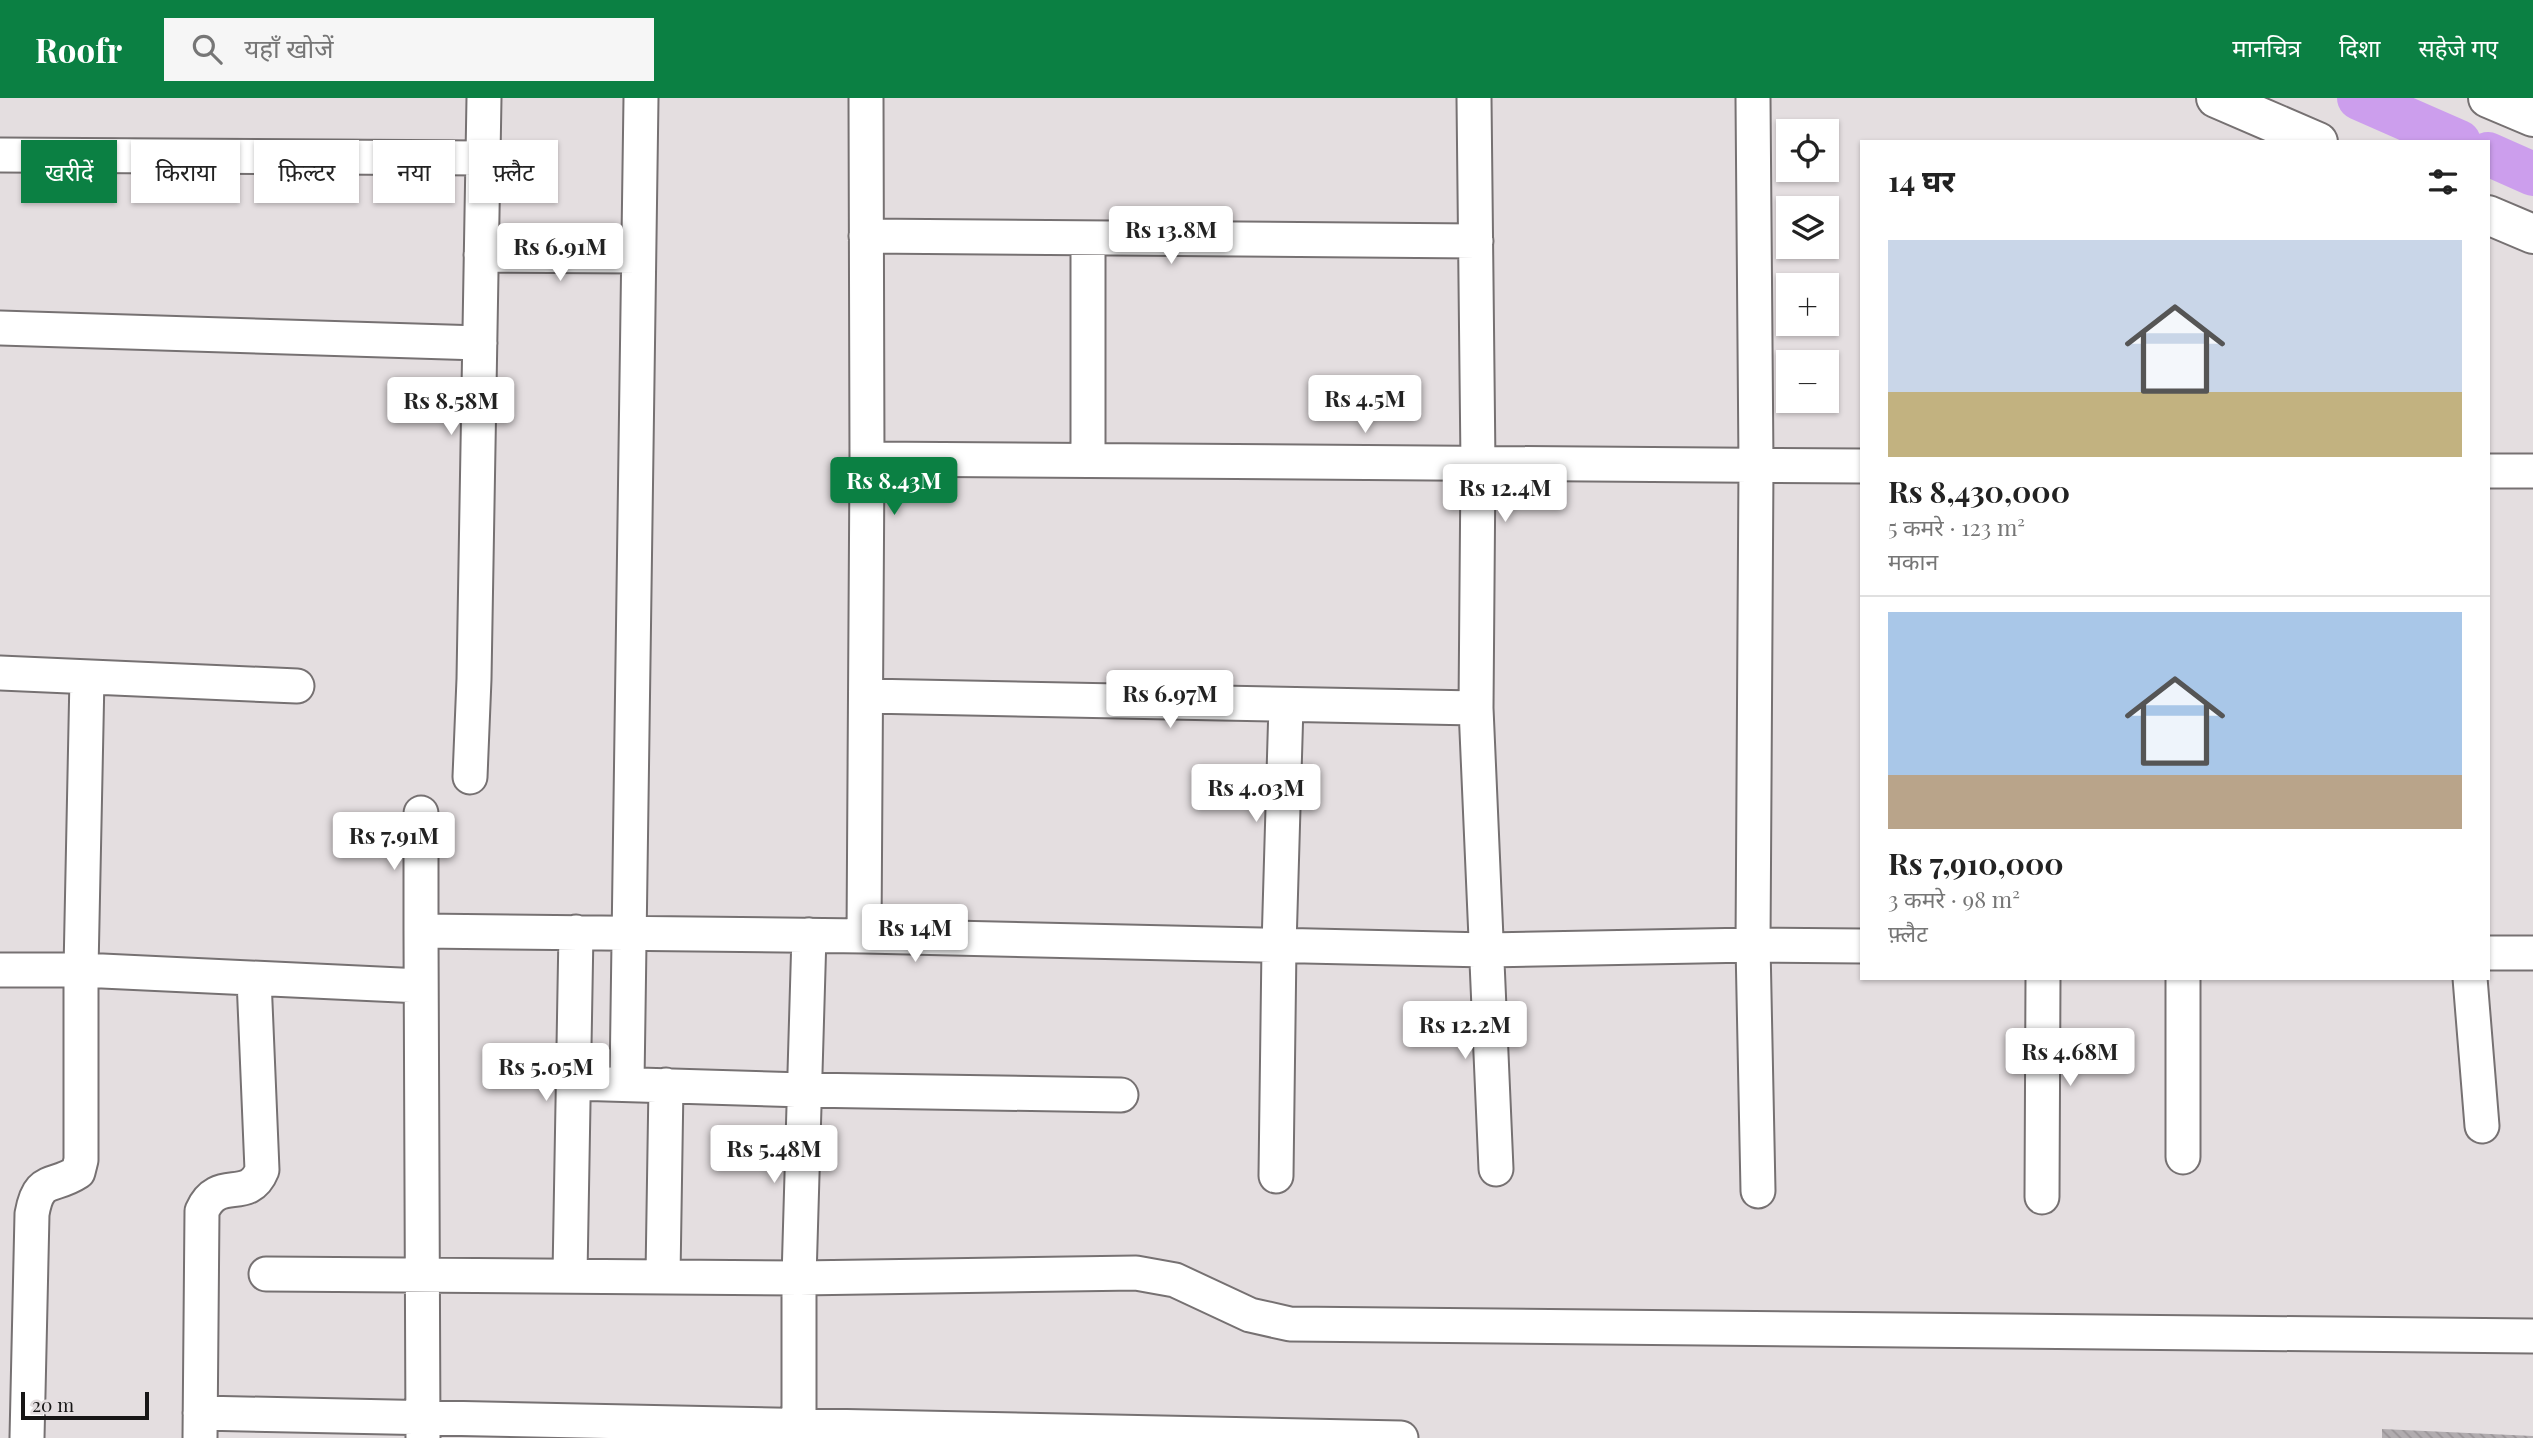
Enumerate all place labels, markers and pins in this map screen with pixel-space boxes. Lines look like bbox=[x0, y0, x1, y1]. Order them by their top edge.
pin: Rs 13.8M bbox=[1099, 206, 1243, 266]
pin: Rs 6.91M bbox=[488, 223, 632, 283]
pin: Rs 4.5M bbox=[1300, 376, 1430, 435]
pin: Rs 8.58M bbox=[379, 378, 523, 437]
pin: Rs 8.43M bbox=[822, 458, 966, 517]
pin: Rs 12.4M bbox=[1433, 464, 1577, 524]
pin: Rs 6.97M bbox=[1098, 670, 1242, 730]
pin: Rs 4.03M bbox=[1184, 764, 1328, 824]
pin: Rs 7.91M bbox=[322, 812, 466, 872]
pin: Rs 14M bbox=[858, 904, 972, 964]
pin: Rs 12.2M bbox=[1393, 1002, 1537, 1061]
pin: Rs 4.68M bbox=[1998, 1028, 2142, 1088]
pin: Rs 5.05M bbox=[474, 1044, 618, 1103]
pin: Rs 5.48M bbox=[702, 1126, 846, 1185]

